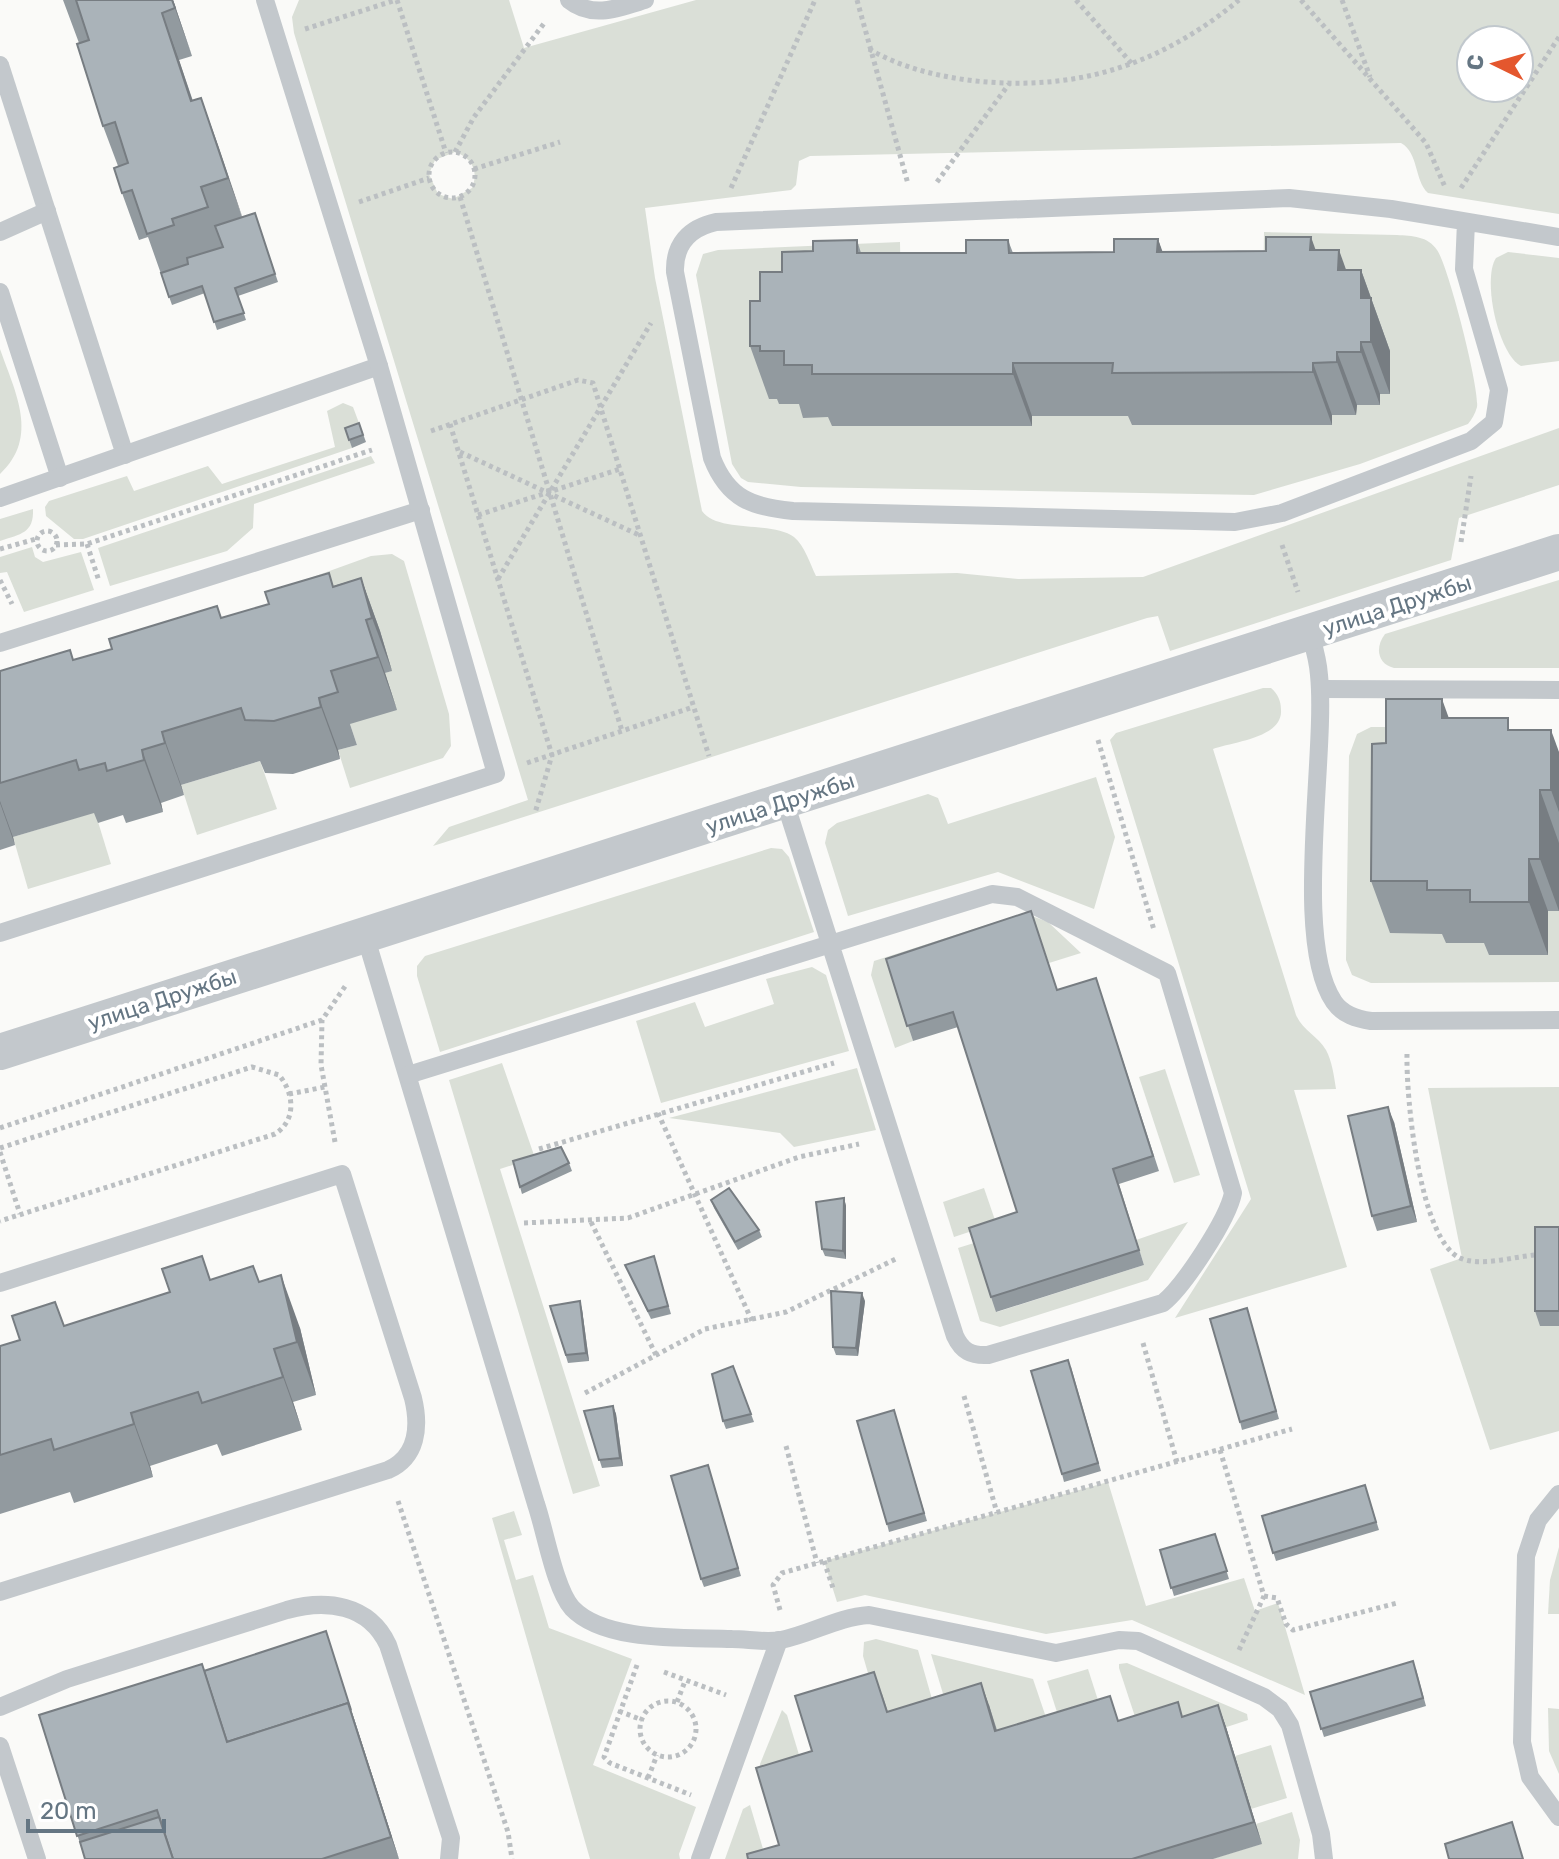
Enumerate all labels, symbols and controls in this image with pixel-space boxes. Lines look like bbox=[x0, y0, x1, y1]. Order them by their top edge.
north arrow bbox=[1455, 24, 1535, 104]
text: С bbox=[1461, 53, 1490, 71]
street label: улица Дружбы bbox=[1319, 569, 1475, 642]
street label: улица Дружбы bbox=[702, 767, 858, 840]
street label: улица Дружбы bbox=[84, 963, 240, 1036]
scale bar bbox=[28, 1783, 164, 1833]
text: 20 m bbox=[40, 1797, 97, 1825]

